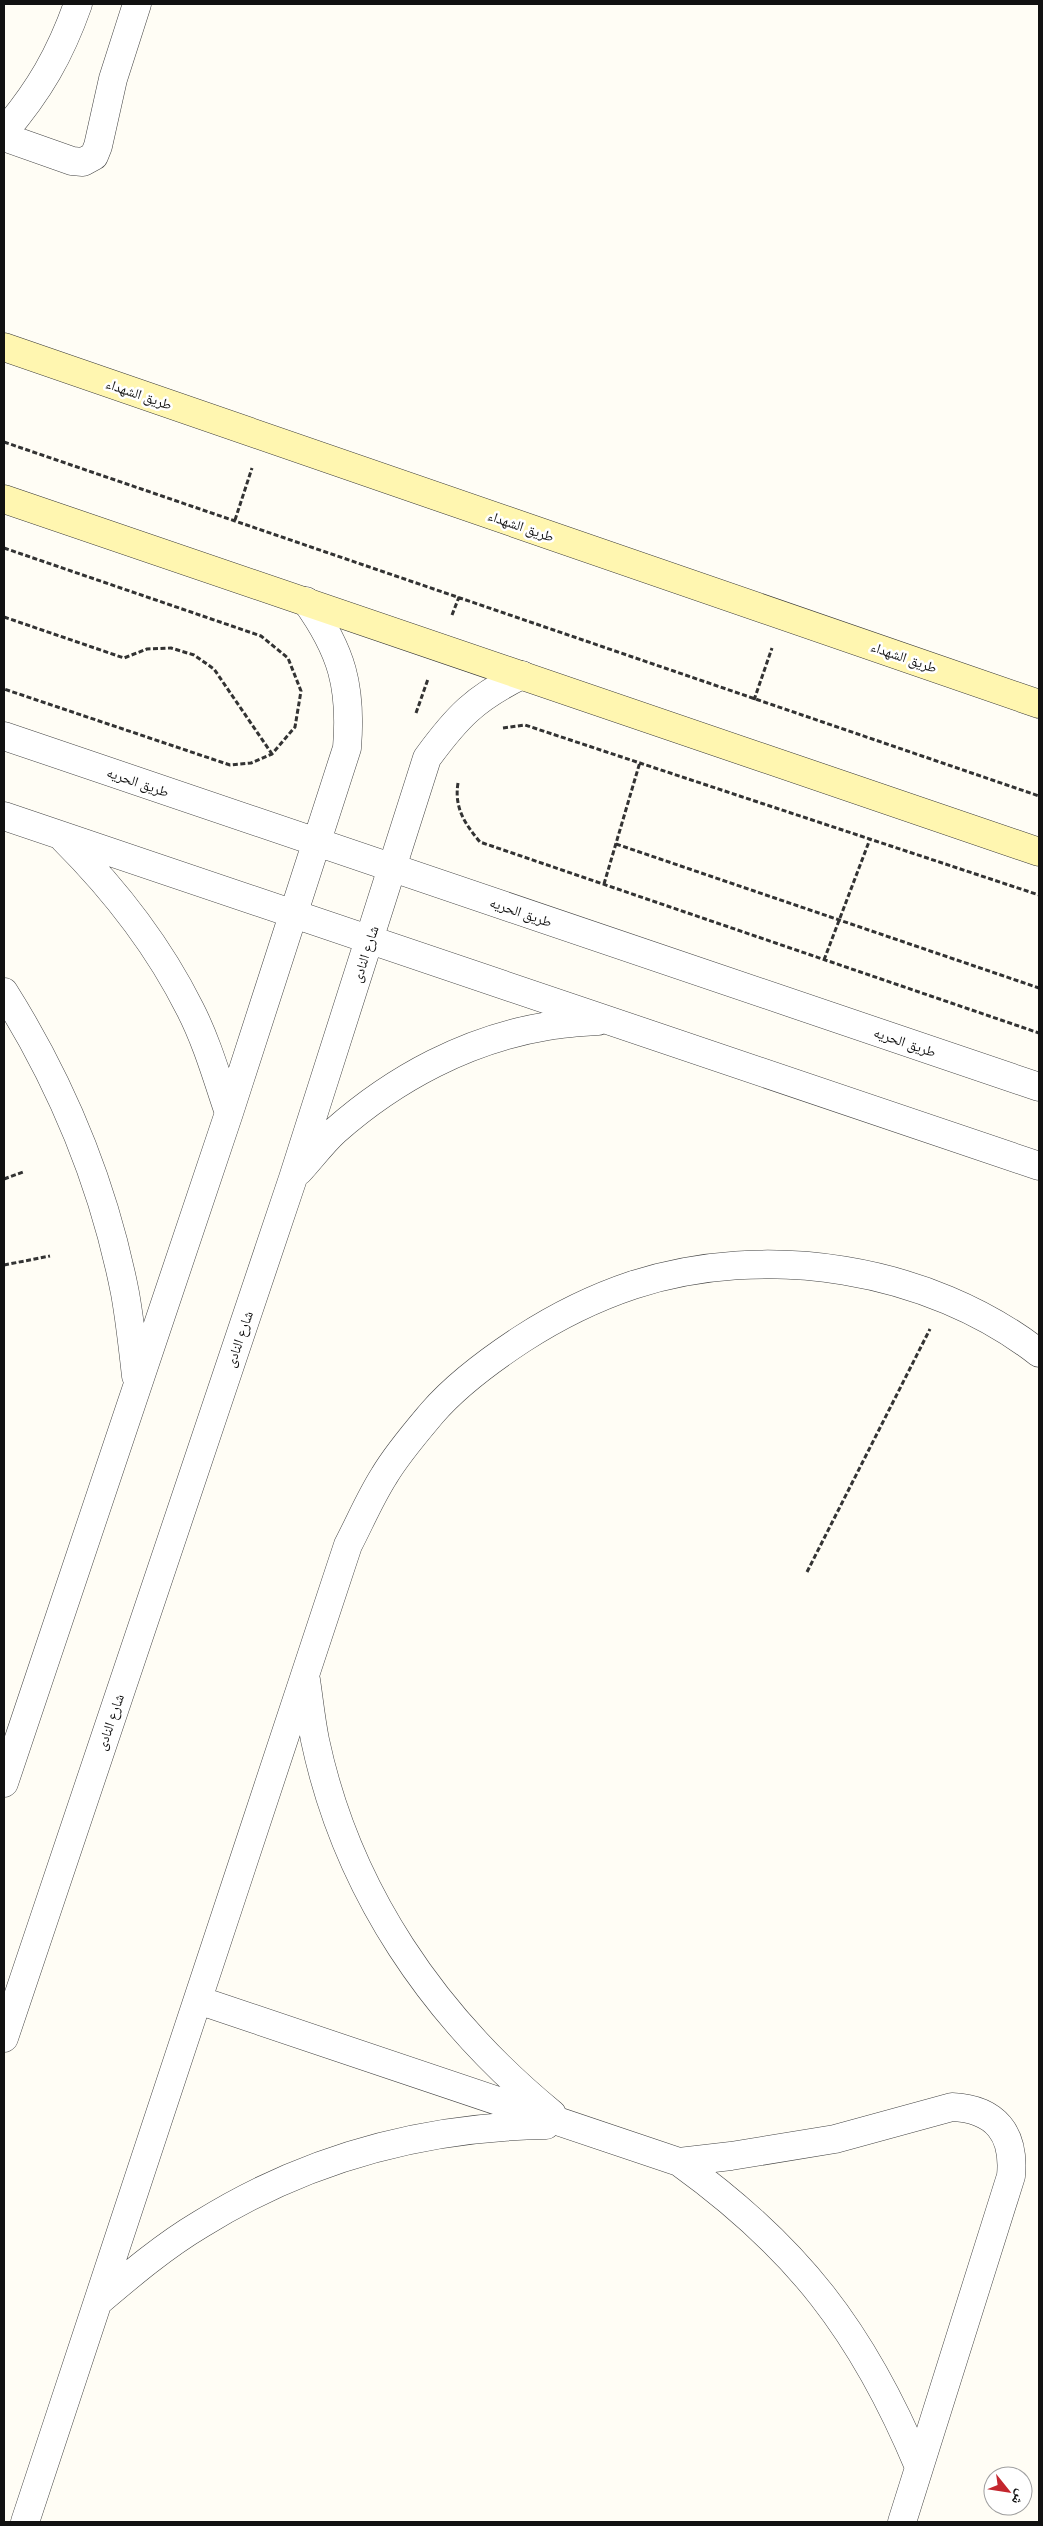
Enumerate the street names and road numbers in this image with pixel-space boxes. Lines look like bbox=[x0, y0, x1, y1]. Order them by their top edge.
street label: طريق الشهداء bbox=[103, 375, 174, 415]
street label: طريق الشهداء bbox=[485, 507, 556, 547]
street label: طريق الشهداء bbox=[868, 638, 939, 678]
street label: طريق الحريه bbox=[104, 764, 171, 802]
street label: طريق الحريه bbox=[487, 894, 554, 932]
street label: شارع النادى bbox=[348, 924, 384, 985]
street label: طريق الحريه bbox=[871, 1024, 938, 1062]
street label: شارع النادى bbox=[222, 1309, 258, 1370]
street label: شارع النادى bbox=[93, 1692, 129, 1753]

